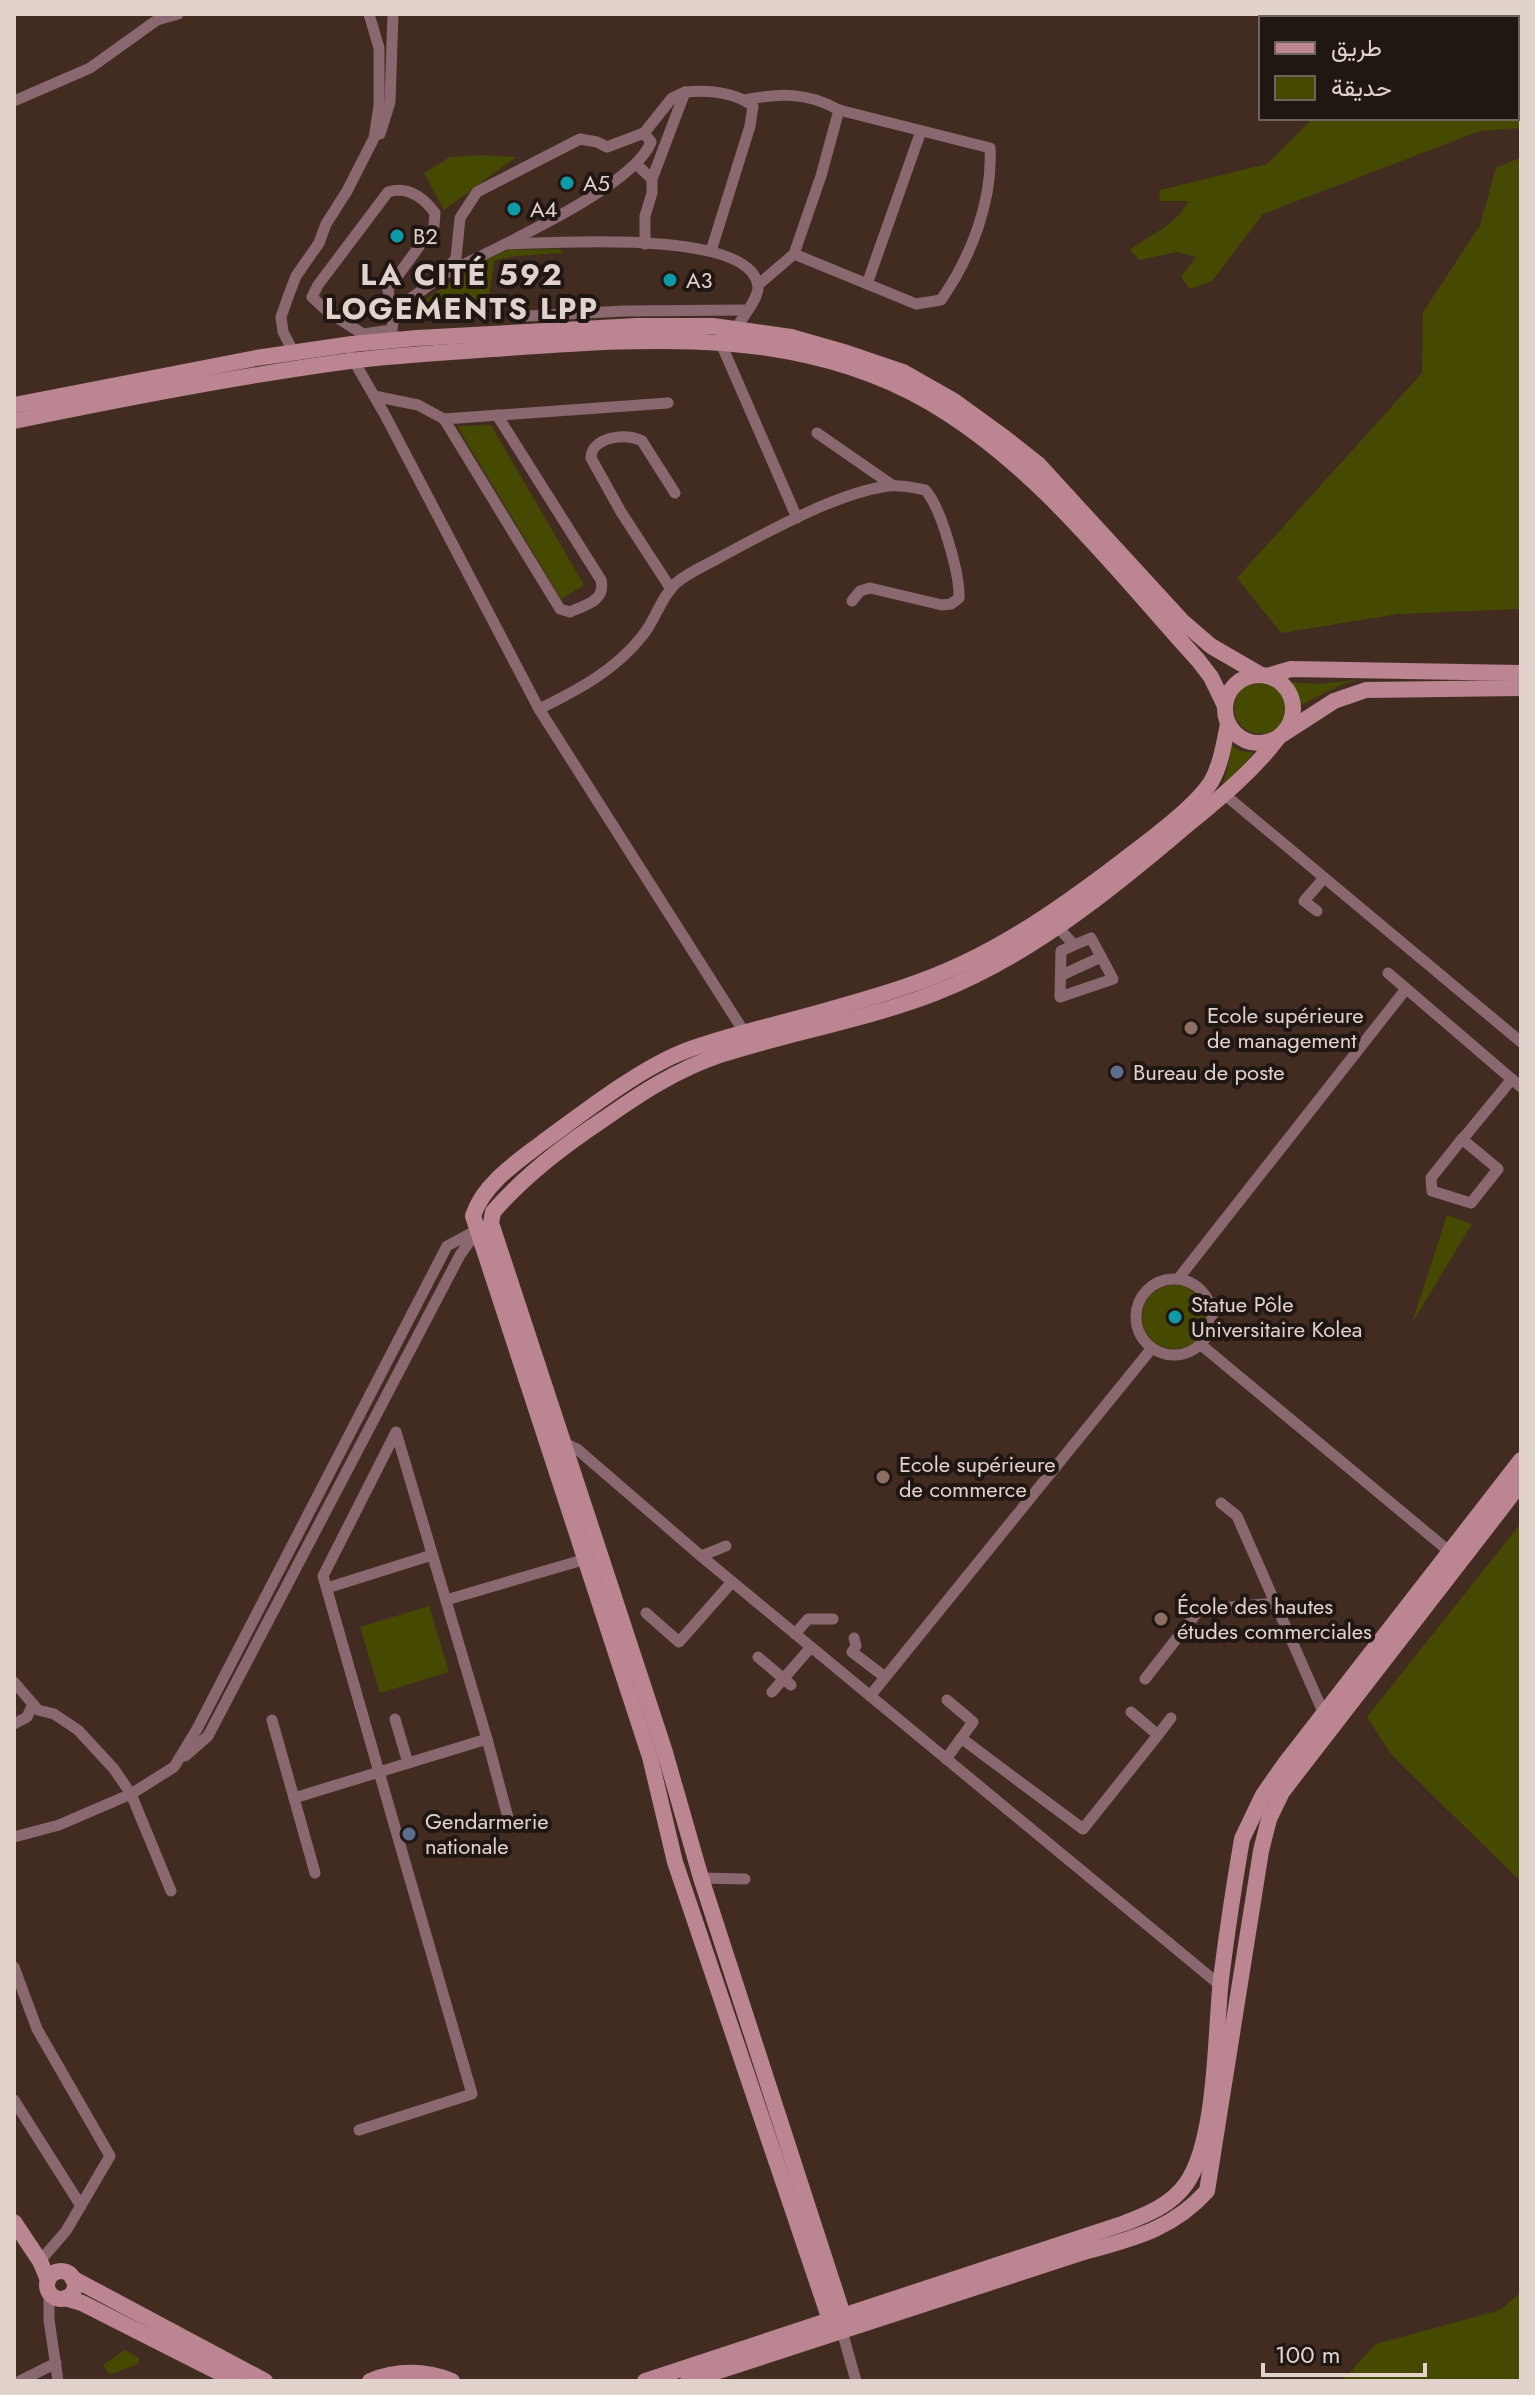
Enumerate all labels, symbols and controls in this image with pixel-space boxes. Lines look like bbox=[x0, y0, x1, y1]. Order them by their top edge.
legend bbox=[1259, 16, 1519, 120]
text: طريق bbox=[1331, 30, 1382, 65]
text: حديقة bbox=[1331, 70, 1392, 105]
place label: A5 bbox=[583, 167, 610, 199]
marker: A5 bbox=[558, 174, 576, 192]
place label: A4 bbox=[530, 193, 558, 225]
marker: A4 bbox=[505, 200, 523, 218]
place label: B2 bbox=[413, 220, 438, 252]
marker: B2 bbox=[388, 227, 406, 245]
district label: LA CITÉ 592 LOGEMENTS LPP bbox=[325, 253, 599, 330]
place label: A3 bbox=[686, 264, 713, 296]
marker: A3 bbox=[661, 271, 679, 289]
place label: Ecole supérieure de management bbox=[1207, 999, 1364, 1056]
marker: Ecole supérieure de management bbox=[1182, 1019, 1200, 1037]
place label: Bureau de poste bbox=[1133, 1056, 1285, 1088]
marker: Bureau de poste bbox=[1108, 1063, 1126, 1081]
place label: Statue Pôle Universitaire Kolea bbox=[1191, 1288, 1362, 1345]
marker: Statue Pôle Universitaire Kolea bbox=[1166, 1308, 1184, 1326]
place label: Ecole supérieure de commerce bbox=[899, 1448, 1056, 1505]
marker: Ecole supérieure de commerce bbox=[874, 1468, 892, 1486]
place label: École des hautes études commerciales bbox=[1177, 1590, 1372, 1647]
marker: École des hautes études commerciales bbox=[1152, 1610, 1170, 1628]
place label: Gendarmerie nationale bbox=[425, 1805, 549, 1862]
marker: Gendarmerie nationale bbox=[400, 1825, 418, 1843]
scale bar bbox=[1263, 2327, 1425, 2377]
text: 100 m bbox=[1275, 2337, 1341, 2372]

